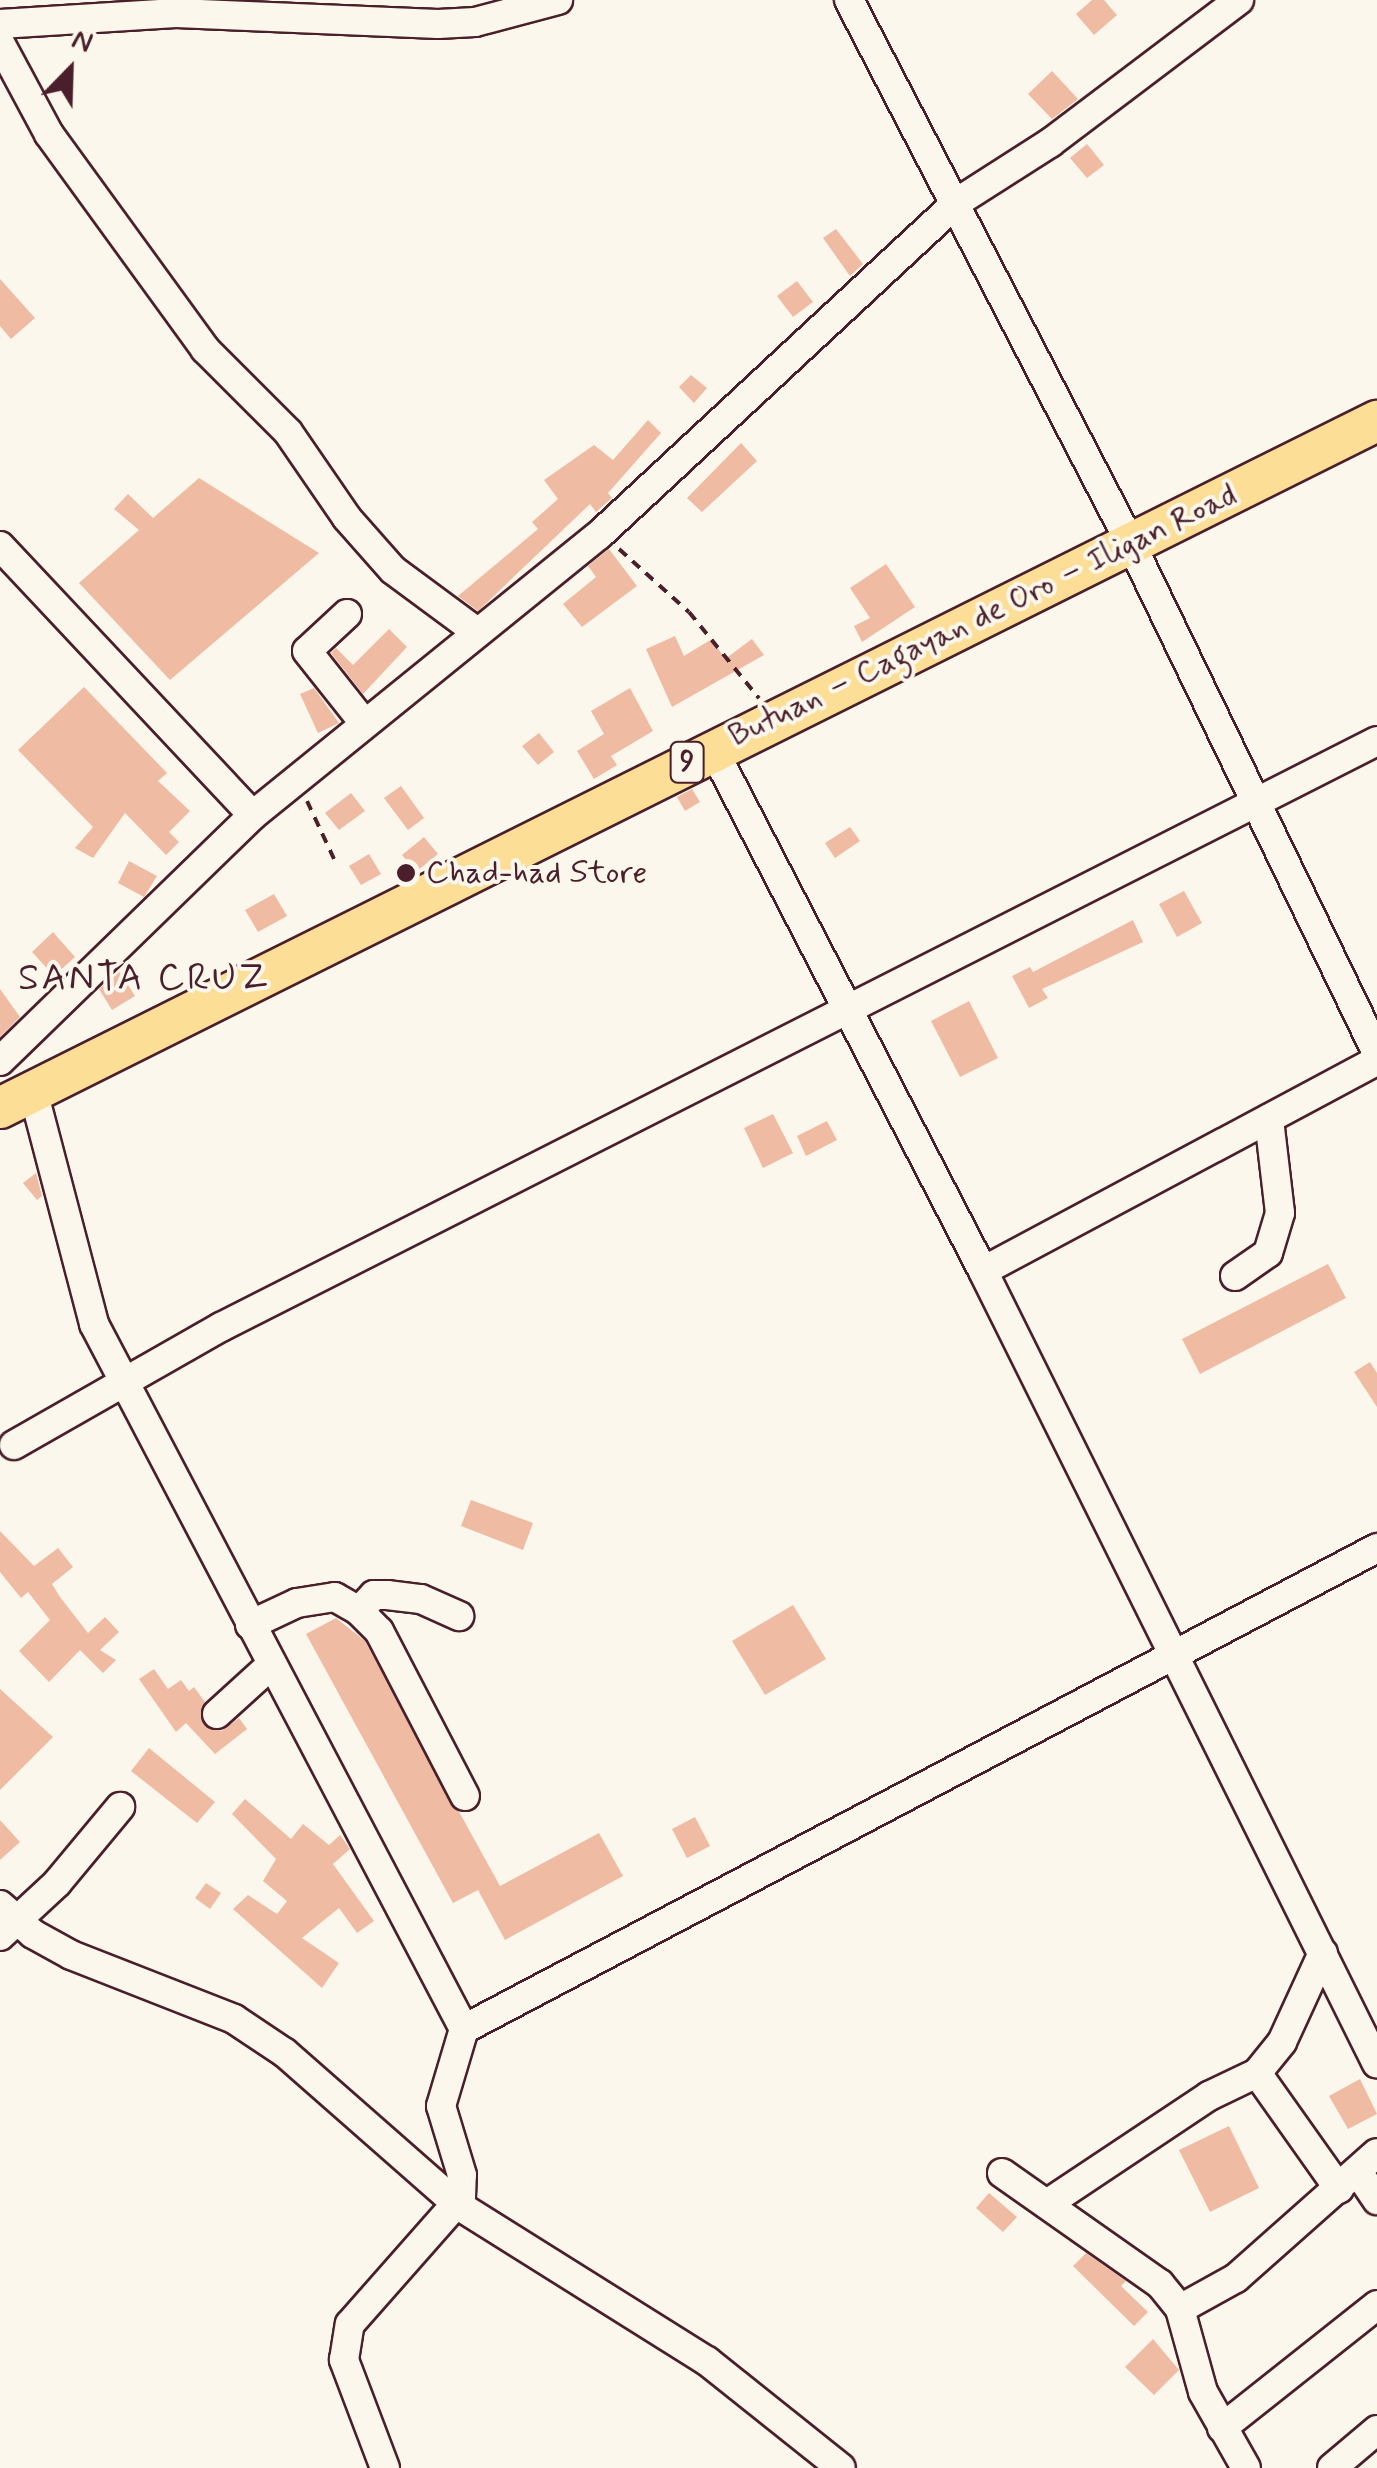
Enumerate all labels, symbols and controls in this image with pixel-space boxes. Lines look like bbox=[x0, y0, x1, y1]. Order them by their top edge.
north arrow bbox=[20, 20, 120, 120]
text: N bbox=[66, 21, 98, 63]
street label: Butuan – Cagayan de Oro – Iligan Road bbox=[726, 477, 1240, 755]
road number: 9 bbox=[670, 737, 704, 787]
place label: Chad-had Store bbox=[426, 854, 642, 892]
marker: Chad-had Store bbox=[395, 862, 417, 884]
district label: SANTA CRUZ bbox=[18, 956, 270, 1002]

